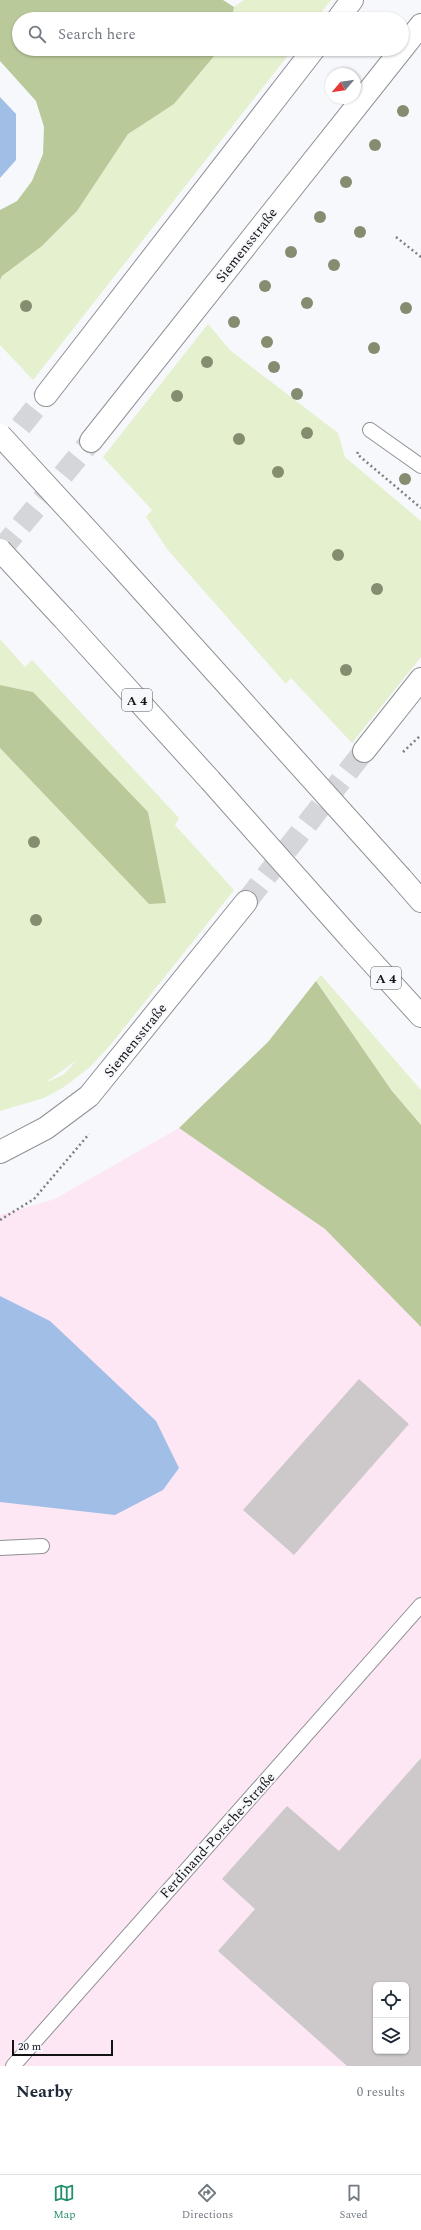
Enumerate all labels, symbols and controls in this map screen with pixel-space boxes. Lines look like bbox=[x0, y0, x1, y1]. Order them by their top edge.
search box bbox=[12, 12, 409, 56]
icon: search bbox=[26, 23, 48, 45]
text: Search here bbox=[58, 23, 136, 46]
north arrow bbox=[325, 68, 361, 104]
street label: Siemensstraße bbox=[210, 203, 283, 287]
road number: A 4 bbox=[122, 689, 152, 711]
road number: A 4 bbox=[371, 967, 401, 989]
street label: Siemensstraße bbox=[99, 998, 172, 1082]
street label: Ferdinand-Porsche-Straße bbox=[155, 1767, 280, 1903]
map controls bbox=[373, 1982, 409, 2054]
button: locate bbox=[373, 1982, 409, 2018]
button: layers bbox=[373, 2018, 409, 2054]
scale bar bbox=[12, 2038, 113, 2057]
text: 20 m bbox=[18, 2038, 41, 2055]
text: Nearby bbox=[16, 2079, 72, 2105]
text: 0 results bbox=[357, 2082, 405, 2102]
tab: Map bbox=[53, 2182, 75, 2223]
tab: Directions bbox=[182, 2182, 233, 2223]
tab: Saved bbox=[340, 2182, 368, 2223]

